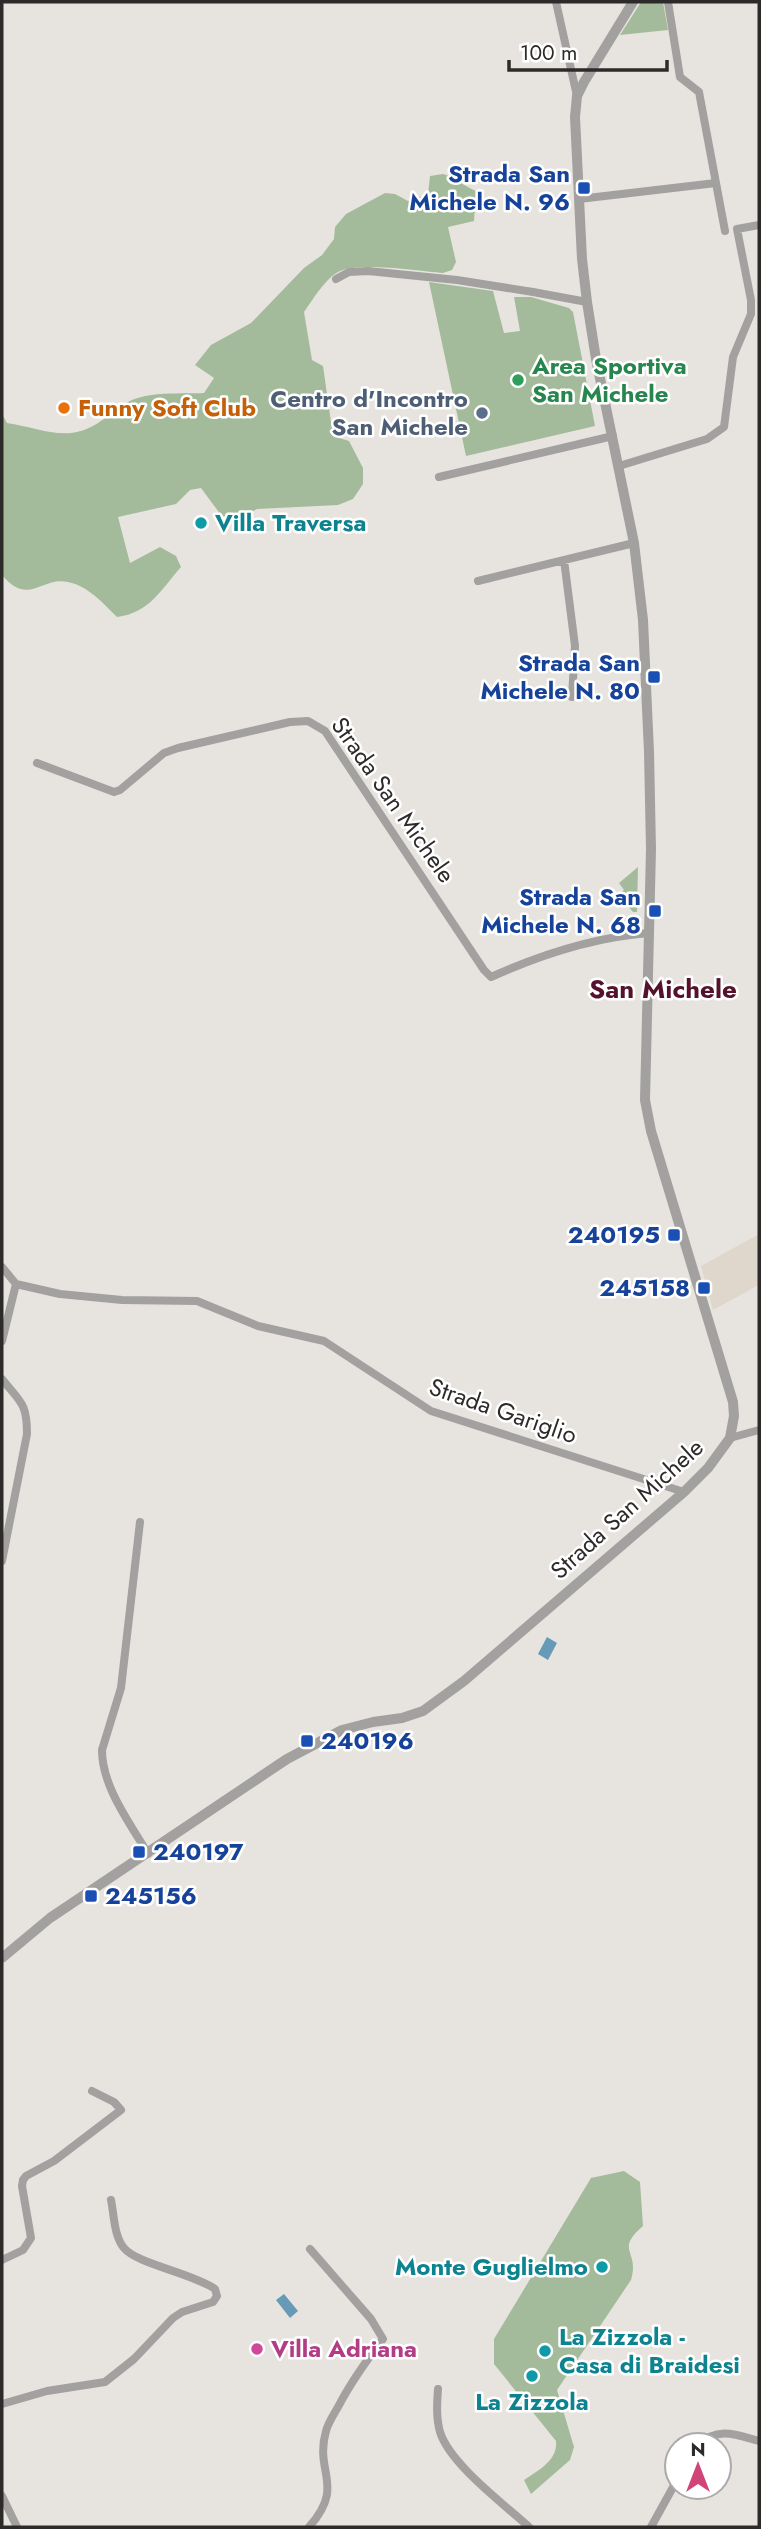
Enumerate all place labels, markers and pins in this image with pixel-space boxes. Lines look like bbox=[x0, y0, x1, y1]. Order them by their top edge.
place label: Strada San Michele N. 96 bbox=[409, 156, 570, 219]
marker: Strada San Michele N. 96 bbox=[576, 180, 592, 196]
place label: Area Sportiva San Michele bbox=[531, 348, 687, 411]
marker: Area Sportiva San Michele bbox=[510, 372, 526, 388]
place label: Centro d'Incontro San Michele bbox=[270, 381, 468, 444]
place label: Funny Soft Club bbox=[78, 390, 256, 425]
marker: Funny Soft Club bbox=[56, 400, 72, 416]
marker: Centro d'Incontro San Michele bbox=[474, 405, 490, 421]
place label: Villa Traversa bbox=[214, 505, 366, 540]
marker: Villa Traversa bbox=[193, 515, 209, 531]
place label: Strada San Michele N. 80 bbox=[480, 645, 640, 708]
marker: Strada San Michele N. 80 bbox=[646, 669, 662, 685]
place label: Strada San Michele N. 68 bbox=[481, 879, 641, 942]
marker: Strada San Michele N. 68 bbox=[647, 903, 663, 919]
place label: 240195 bbox=[568, 1217, 660, 1252]
marker: 240195 bbox=[666, 1227, 682, 1243]
place label: 245158 bbox=[599, 1270, 690, 1305]
marker: 245158 bbox=[696, 1280, 712, 1296]
place label: 240196 bbox=[321, 1723, 414, 1758]
marker: 240196 bbox=[299, 1733, 315, 1749]
place label: 240197 bbox=[153, 1834, 244, 1869]
marker: 240197 bbox=[131, 1844, 147, 1860]
place label: 245156 bbox=[105, 1878, 197, 1913]
marker: 245156 bbox=[83, 1888, 99, 1904]
place label: Monte Guglielmo bbox=[395, 2249, 588, 2284]
marker: Monte Guglielmo bbox=[594, 2259, 610, 2275]
place label: La Zizzola - Casa di Braidesi bbox=[559, 2319, 740, 2382]
place label: Villa Adriana bbox=[270, 2331, 417, 2366]
marker: Villa Adriana bbox=[249, 2341, 265, 2357]
marker: La Zizzola - Casa di Braidesi bbox=[537, 2343, 553, 2359]
marker: La Zizzola bbox=[524, 2368, 540, 2384]
place label: La Zizzola bbox=[475, 2384, 589, 2419]

